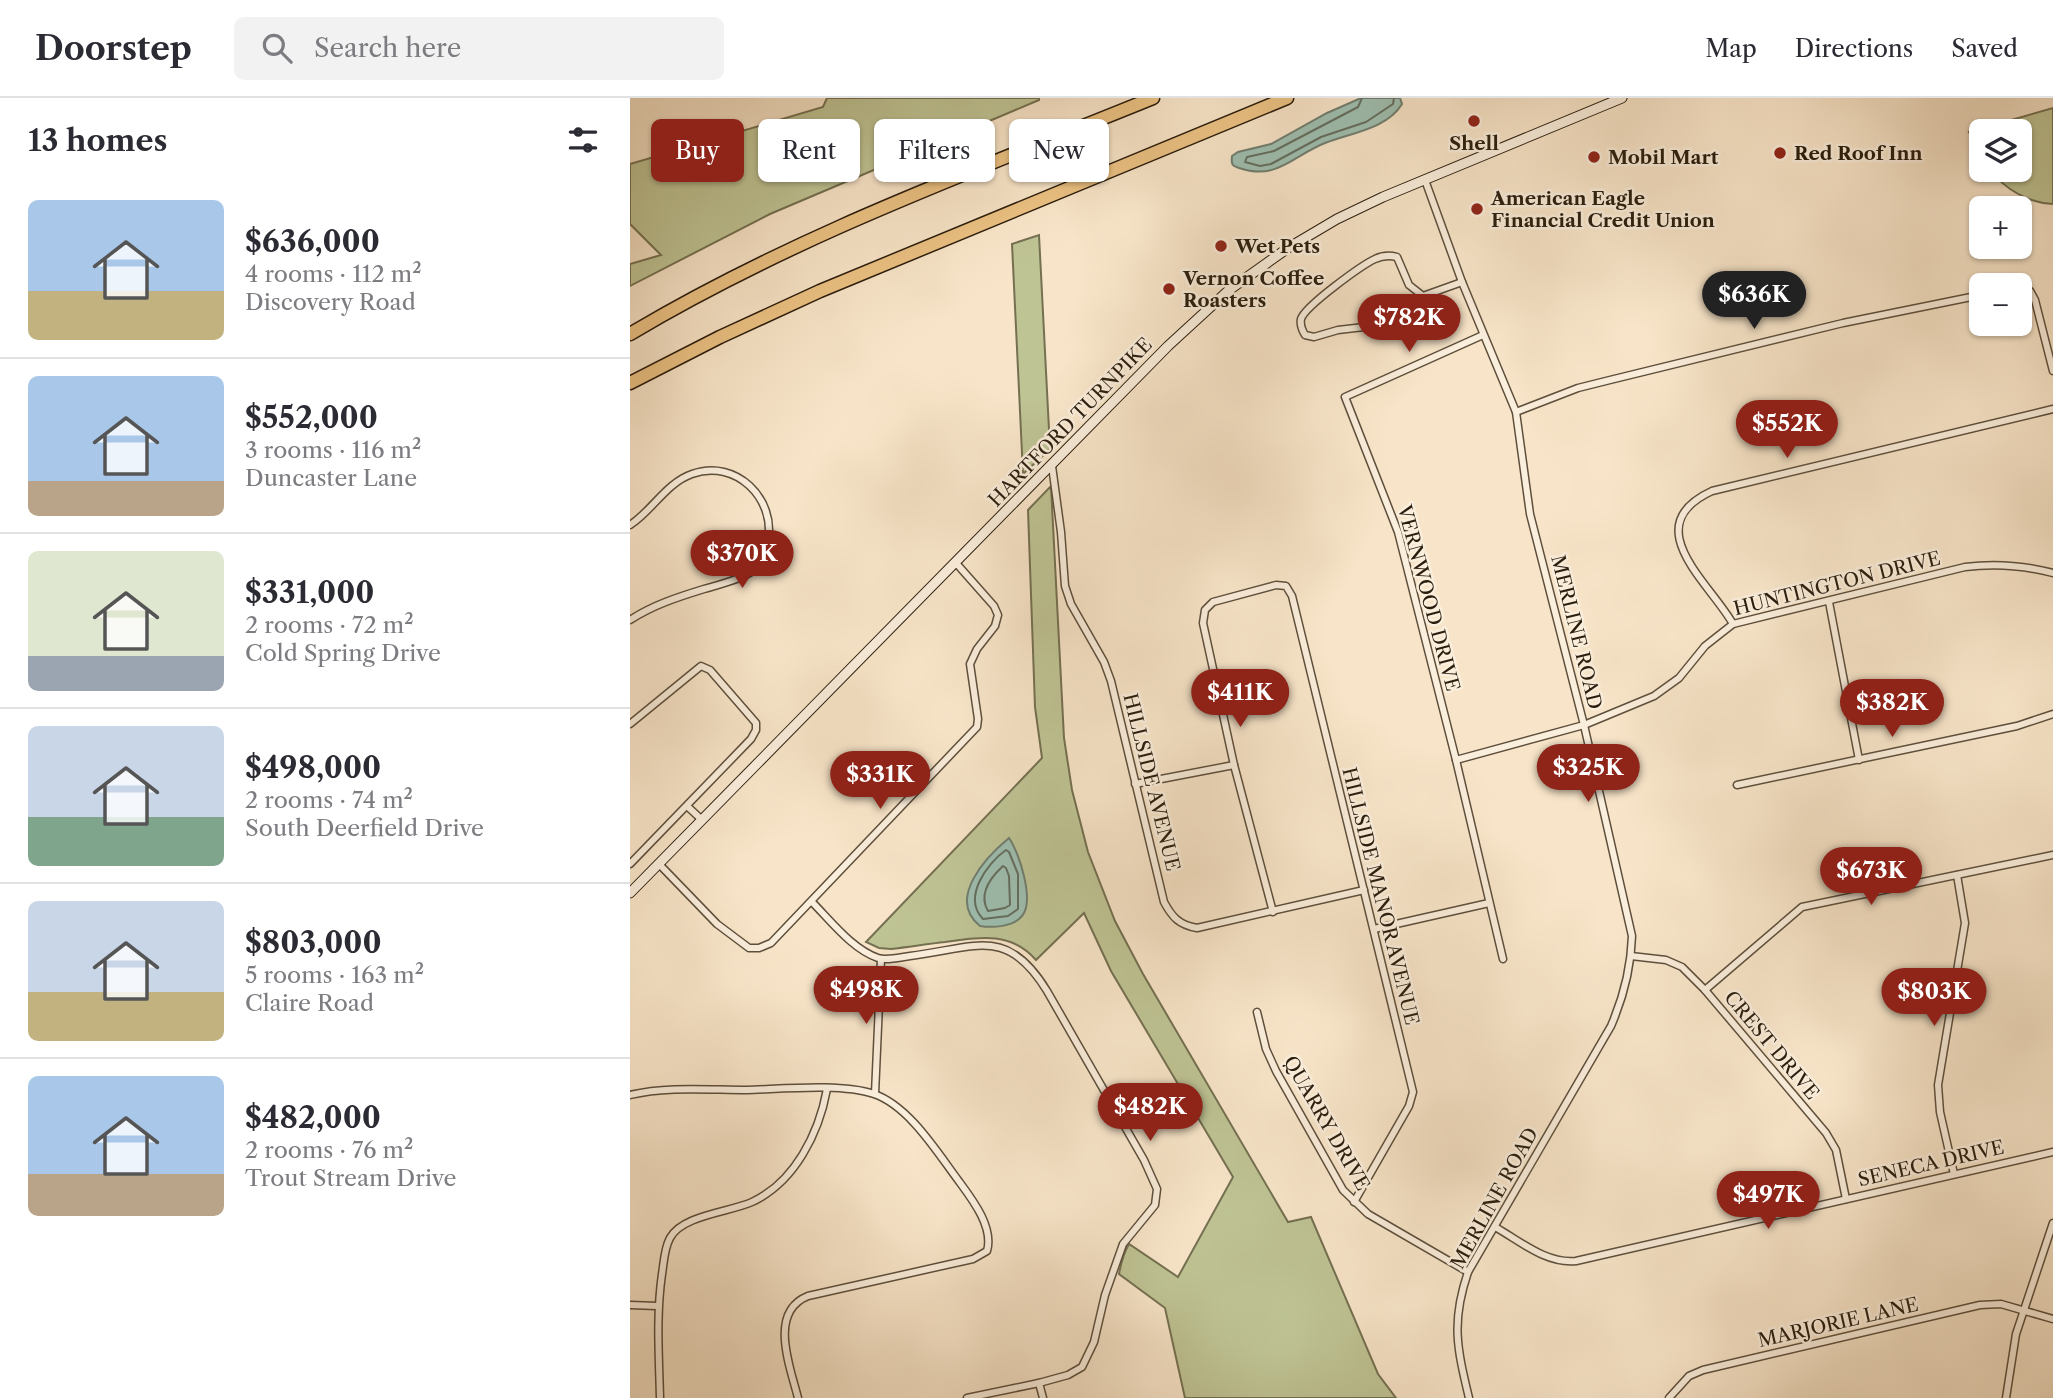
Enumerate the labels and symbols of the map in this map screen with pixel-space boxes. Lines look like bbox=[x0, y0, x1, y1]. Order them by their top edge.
marker: Shell bbox=[1466, 113, 1482, 129]
place label: Shell bbox=[1449, 132, 1499, 155]
place label: Red Roof Inn bbox=[1794, 142, 1923, 165]
marker: Red Roof Inn bbox=[1772, 145, 1788, 161]
place label: Mobil Mart bbox=[1608, 146, 1719, 169]
marker: Mobil Mart bbox=[1586, 149, 1602, 165]
place label: American Eagle Financial Credit Union bbox=[1490, 187, 1715, 232]
marker: American Eagle Financial Credit Union bbox=[1469, 201, 1485, 217]
place label: Wet Pets bbox=[1234, 235, 1320, 258]
marker: Wet Pets bbox=[1213, 238, 1229, 254]
place label: Vernon Coffee Roasters bbox=[1182, 267, 1324, 312]
pin: $636K bbox=[1705, 272, 1803, 331]
marker: Vernon Coffee Roasters bbox=[1161, 281, 1177, 297]
pin: $782K bbox=[1360, 294, 1458, 354]
street label: HARTFORD TURNPIKE bbox=[984, 333, 1157, 512]
pin: $552K bbox=[1738, 400, 1836, 460]
street label: VERNWOOD DRIVE bbox=[1392, 502, 1464, 694]
pin: $370K bbox=[693, 531, 791, 590]
street label: HUNTINGTON DRIVE bbox=[1731, 547, 1943, 620]
street label: MERLINE ROAD bbox=[1546, 553, 1607, 712]
pin: $411K bbox=[1191, 670, 1289, 729]
pin: $382K bbox=[1843, 680, 1941, 739]
street label: HILLSIDE AVENUE bbox=[1118, 691, 1185, 873]
pin: $325K bbox=[1539, 744, 1637, 804]
pin: $331K bbox=[831, 752, 929, 811]
street label: HILLSIDE MANOR AVENUE bbox=[1337, 765, 1424, 1027]
pin: $673K bbox=[1822, 848, 1920, 907]
pin: $498K bbox=[817, 967, 915, 1026]
pin: $803K bbox=[1885, 968, 1983, 1028]
street label: CREST DRIVE bbox=[1719, 986, 1824, 1104]
street label: QUARRY DRIVE bbox=[1279, 1052, 1374, 1195]
pin: $482K bbox=[1101, 1084, 1199, 1143]
street label: MERLINE ROAD bbox=[1446, 1124, 1543, 1273]
street label: SENECA DRIVE bbox=[1856, 1135, 2006, 1191]
pin: $497K bbox=[1719, 1172, 1817, 1231]
street label: MARJORIE LANE bbox=[1756, 1293, 1921, 1352]

